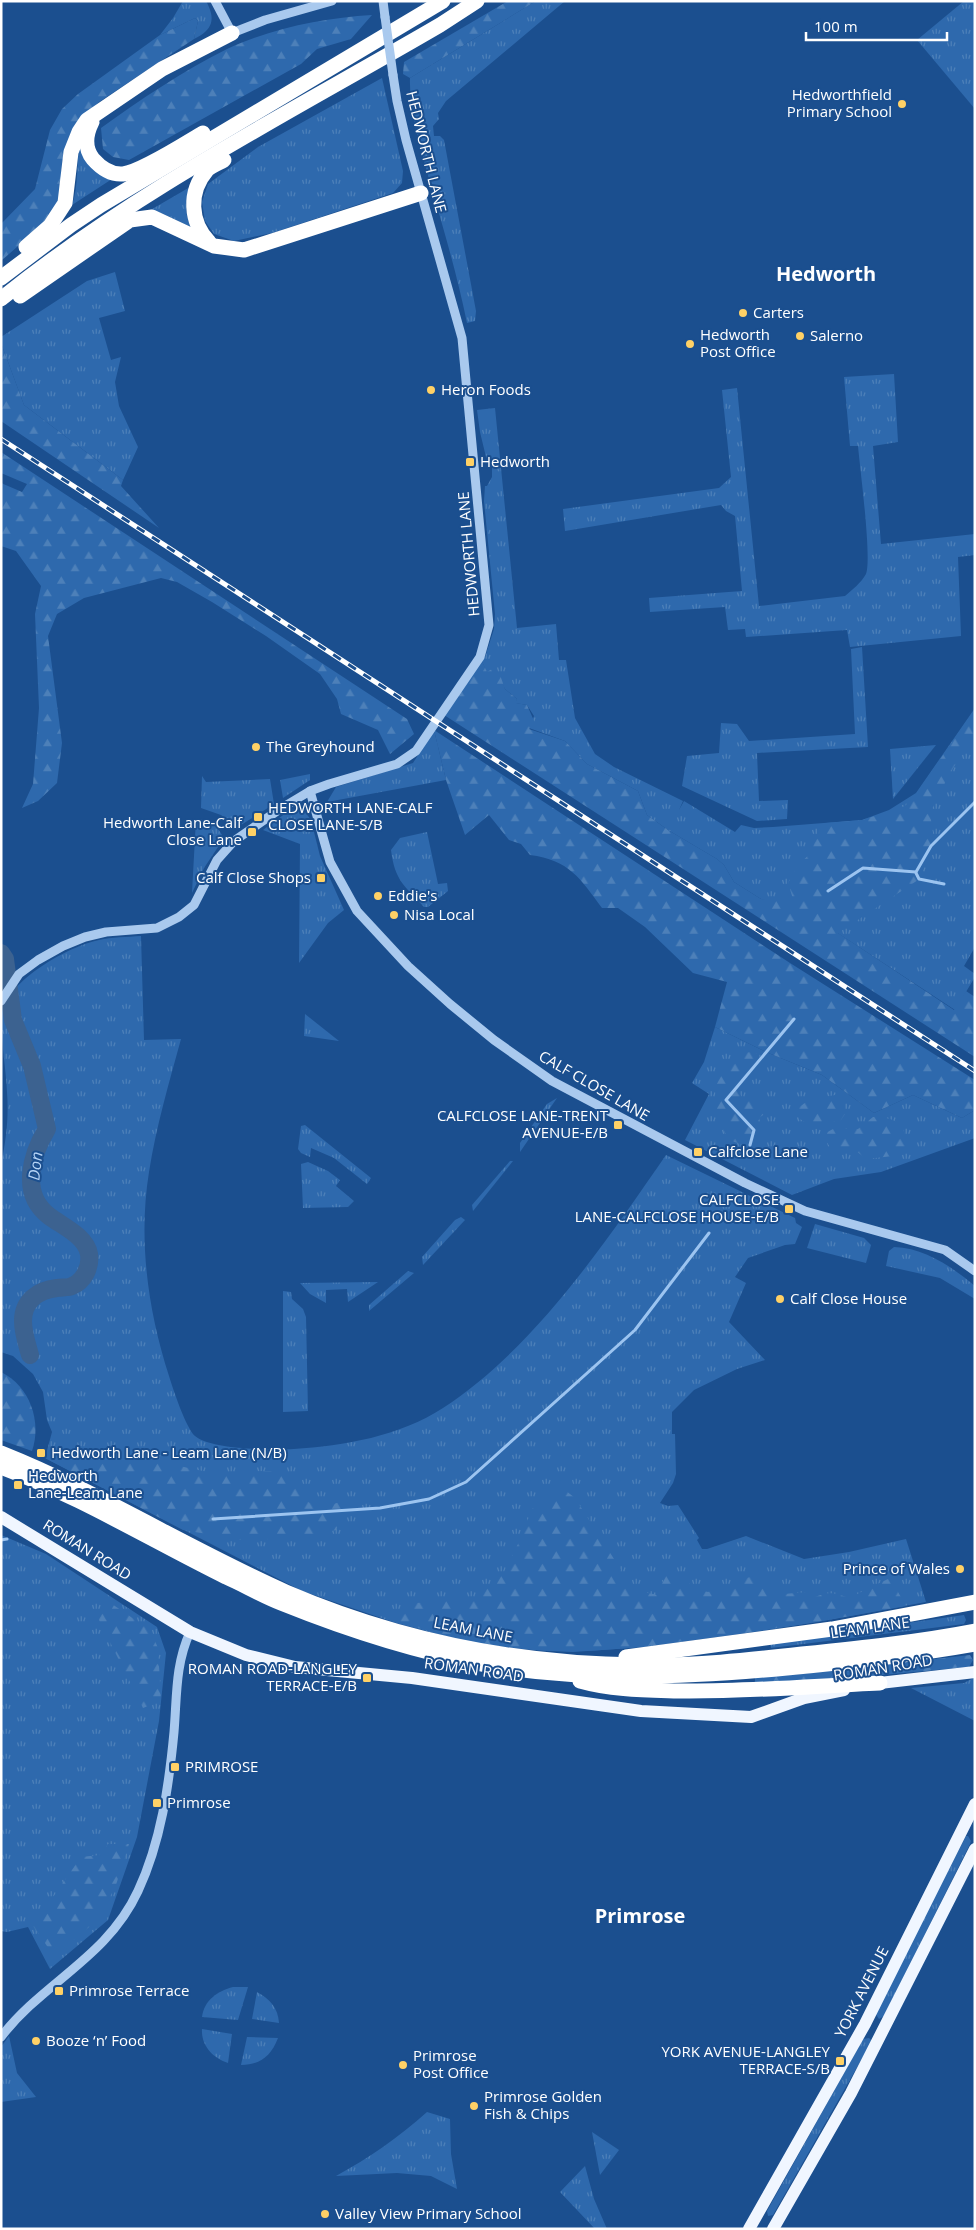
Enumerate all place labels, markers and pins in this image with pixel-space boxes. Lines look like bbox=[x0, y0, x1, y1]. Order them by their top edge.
place label: Hedworthfield Primary School bbox=[787, 84, 892, 121]
marker: Hedworthfield Primary School bbox=[896, 98, 908, 110]
place label: Carters bbox=[753, 302, 804, 322]
marker: Carters bbox=[737, 307, 749, 319]
place label: Hedworth Post Office bbox=[700, 324, 776, 361]
place label: Salerno bbox=[810, 325, 863, 345]
marker: Salerno bbox=[794, 330, 806, 342]
marker: Hedworth Post Office bbox=[684, 338, 696, 350]
place label: Heron Foods bbox=[441, 379, 531, 399]
marker: Heron Foods bbox=[425, 384, 437, 396]
place label: Hedworth bbox=[480, 451, 550, 471]
marker: Hedworth bbox=[464, 456, 476, 468]
place label: The Greyhound bbox=[266, 736, 375, 756]
marker: The Greyhound bbox=[250, 741, 262, 753]
place label: HEDWORTH LANE-CALF CLOSE LANE-S/B bbox=[268, 797, 433, 834]
marker: HEDWORTH LANE-CALF CLOSE LANE-S/B bbox=[252, 811, 264, 823]
place label: Hedworth Lane-Calf Close Lane bbox=[103, 812, 243, 849]
marker: Hedworth Lane-Calf Close Lane bbox=[246, 826, 258, 838]
place label: Calf Close Shops bbox=[196, 867, 311, 887]
marker: Calf Close Shops bbox=[315, 872, 327, 884]
place label: Eddie's bbox=[388, 885, 437, 905]
marker: Eddie's bbox=[372, 890, 384, 902]
place label: Nisa Local bbox=[404, 904, 475, 924]
marker: Nisa Local bbox=[388, 909, 400, 921]
place label: CALFCLOSE LANE-TRENT AVENUE-E/B bbox=[437, 1105, 609, 1142]
marker: CALFCLOSE LANE-TRENT AVENUE-E/B bbox=[612, 1119, 624, 1131]
place label: Calfclose Lane bbox=[708, 1141, 808, 1161]
marker: Calfclose Lane bbox=[692, 1146, 704, 1158]
place label: CALFCLOSE LANE-CALFCLOSE HOUSE-E/B bbox=[575, 1189, 779, 1226]
marker: CALFCLOSE LANE-CALFCLOSE HOUSE-E/B bbox=[783, 1203, 795, 1215]
place label: Calf Close House bbox=[790, 1288, 907, 1308]
marker: Calf Close House bbox=[774, 1293, 786, 1305]
place label: Hedworth Lane - Leam Lane (N/B) bbox=[51, 1442, 287, 1462]
marker: Hedworth Lane - Leam Lane (N/B) bbox=[35, 1447, 47, 1459]
place label: Hedworth Lane-Leam Lane bbox=[28, 1465, 143, 1502]
marker: Hedworth Lane-Leam Lane bbox=[12, 1479, 24, 1491]
place label: Prince of Wales bbox=[843, 1558, 950, 1578]
marker: Prince of Wales bbox=[954, 1563, 966, 1575]
place label: ROMAN ROAD-LANGLEY TERRACE-E/B bbox=[188, 1658, 358, 1695]
marker: ROMAN ROAD-LANGLEY TERRACE-E/B bbox=[361, 1672, 373, 1684]
place label: PRIMROSE bbox=[185, 1756, 258, 1776]
marker: PRIMROSE bbox=[169, 1761, 181, 1773]
place label: Primrose bbox=[167, 1792, 231, 1812]
marker: Primrose bbox=[151, 1797, 163, 1809]
place label: Primrose Terrace bbox=[69, 1980, 189, 2000]
marker: Primrose Terrace bbox=[53, 1985, 65, 1997]
place label: Booze ‘n’ Food bbox=[46, 2030, 146, 2050]
marker: Booze ‘n’ Food bbox=[30, 2035, 42, 2047]
place label: YORK AVENUE-LANGLEY TERRACE-S/B bbox=[661, 2041, 831, 2078]
place label: Primrose Post Office bbox=[413, 2045, 489, 2082]
marker: YORK AVENUE-LANGLEY TERRACE-S/B bbox=[834, 2055, 846, 2067]
marker: Primrose Post Office bbox=[397, 2059, 409, 2071]
place label: Primrose Golden Fish & Chips bbox=[484, 2086, 602, 2123]
marker: Primrose Golden Fish & Chips bbox=[468, 2100, 480, 2112]
place label: Valley View Primary School bbox=[335, 2203, 522, 2223]
marker: Valley View Primary School bbox=[319, 2208, 331, 2220]

